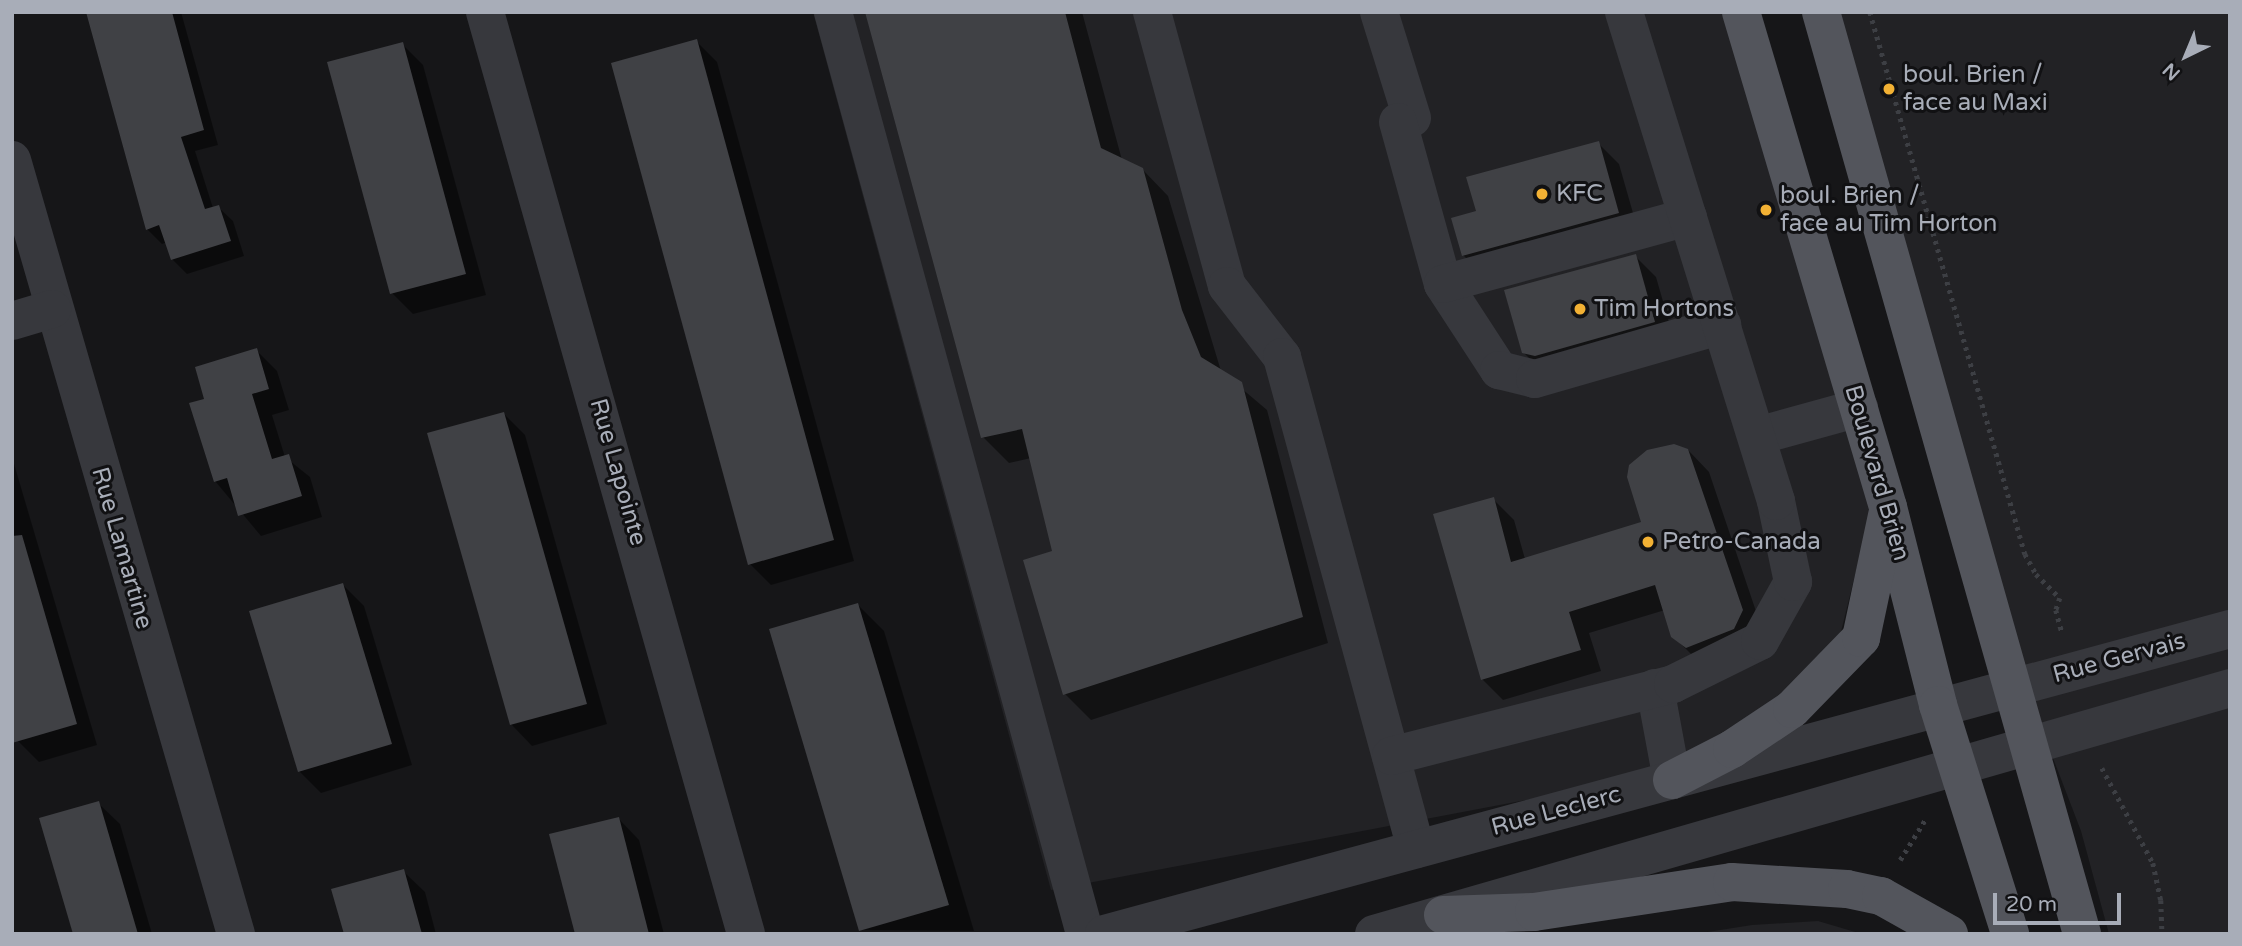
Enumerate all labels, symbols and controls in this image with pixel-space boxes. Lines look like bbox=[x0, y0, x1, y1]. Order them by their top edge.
north arrow bbox=[2151, 21, 2221, 91]
text: N bbox=[2159, 58, 2185, 85]
place label: boul. Brien / face au Maxi bbox=[1903, 61, 2048, 117]
marker: boul. Brien / face au Maxi bbox=[1881, 81, 1897, 97]
place label: KFC bbox=[1556, 180, 1603, 208]
place label: boul. Brien / face au Tim Horton bbox=[1780, 182, 1997, 238]
marker: KFC bbox=[1534, 186, 1550, 202]
marker: boul. Brien / face au Tim Horton bbox=[1758, 202, 1774, 218]
place label: Tim Hortons bbox=[1594, 295, 1734, 323]
marker: Tim Hortons bbox=[1572, 301, 1588, 317]
street label: Boulevard Brien bbox=[1838, 382, 1916, 564]
street label: Rue Lapointe bbox=[583, 395, 653, 549]
street label: Rue Lamartine bbox=[85, 464, 159, 632]
place label: Petro-Canada bbox=[1662, 528, 1821, 556]
marker: Petro-Canada bbox=[1640, 534, 1656, 550]
street label: Rue Gervais bbox=[2050, 626, 2188, 690]
street label: Rue Leclerc bbox=[1488, 780, 1624, 842]
scale bar bbox=[1997, 880, 2125, 924]
text: 20 m bbox=[2006, 892, 2057, 917]

